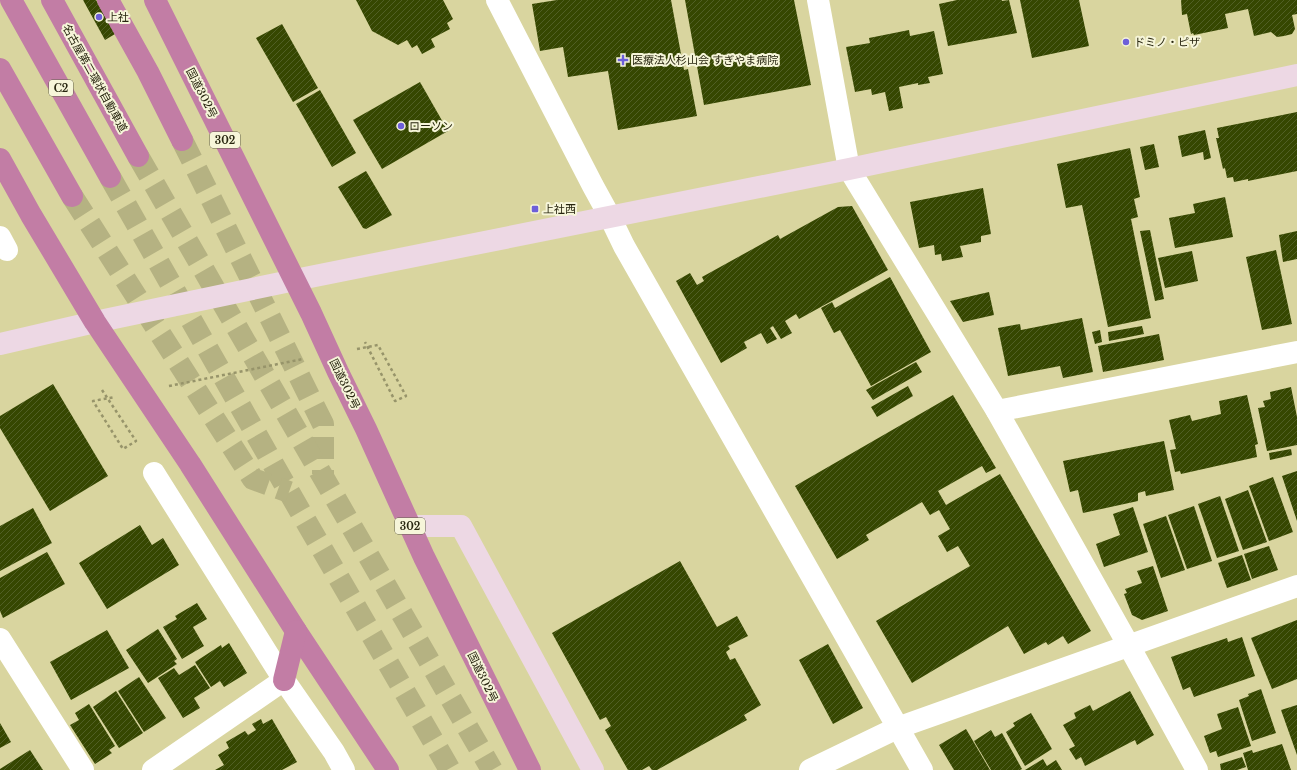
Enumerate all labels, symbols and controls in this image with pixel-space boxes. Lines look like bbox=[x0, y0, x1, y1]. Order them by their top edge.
place label: 上社 bbox=[107, 10, 129, 24]
marker: 上社 bbox=[94, 12, 104, 22]
street label: 名古屋第二環状自動車道 bbox=[60, 22, 130, 134]
place label: ドミノ・ピザ bbox=[1134, 35, 1200, 49]
marker: ドミノ・ピザ bbox=[1121, 37, 1131, 47]
place label: 医療法人杉山会 すぎやま病院 bbox=[632, 53, 778, 67]
marker: 医療法人杉山会 すぎやま病院 bbox=[617, 54, 629, 66]
street label: 国道302号 bbox=[183, 66, 221, 120]
road number: C2 bbox=[49, 80, 73, 96]
place label: ローソン bbox=[409, 119, 453, 133]
marker: ローソン bbox=[396, 121, 406, 131]
road number: 302 bbox=[210, 132, 240, 148]
place label: 上社西 bbox=[543, 202, 576, 216]
marker: 上社西 bbox=[530, 204, 540, 214]
street label: 国道302号 bbox=[327, 356, 363, 412]
road number: 302 bbox=[395, 518, 425, 534]
street label: 国道302号 bbox=[465, 649, 501, 705]

